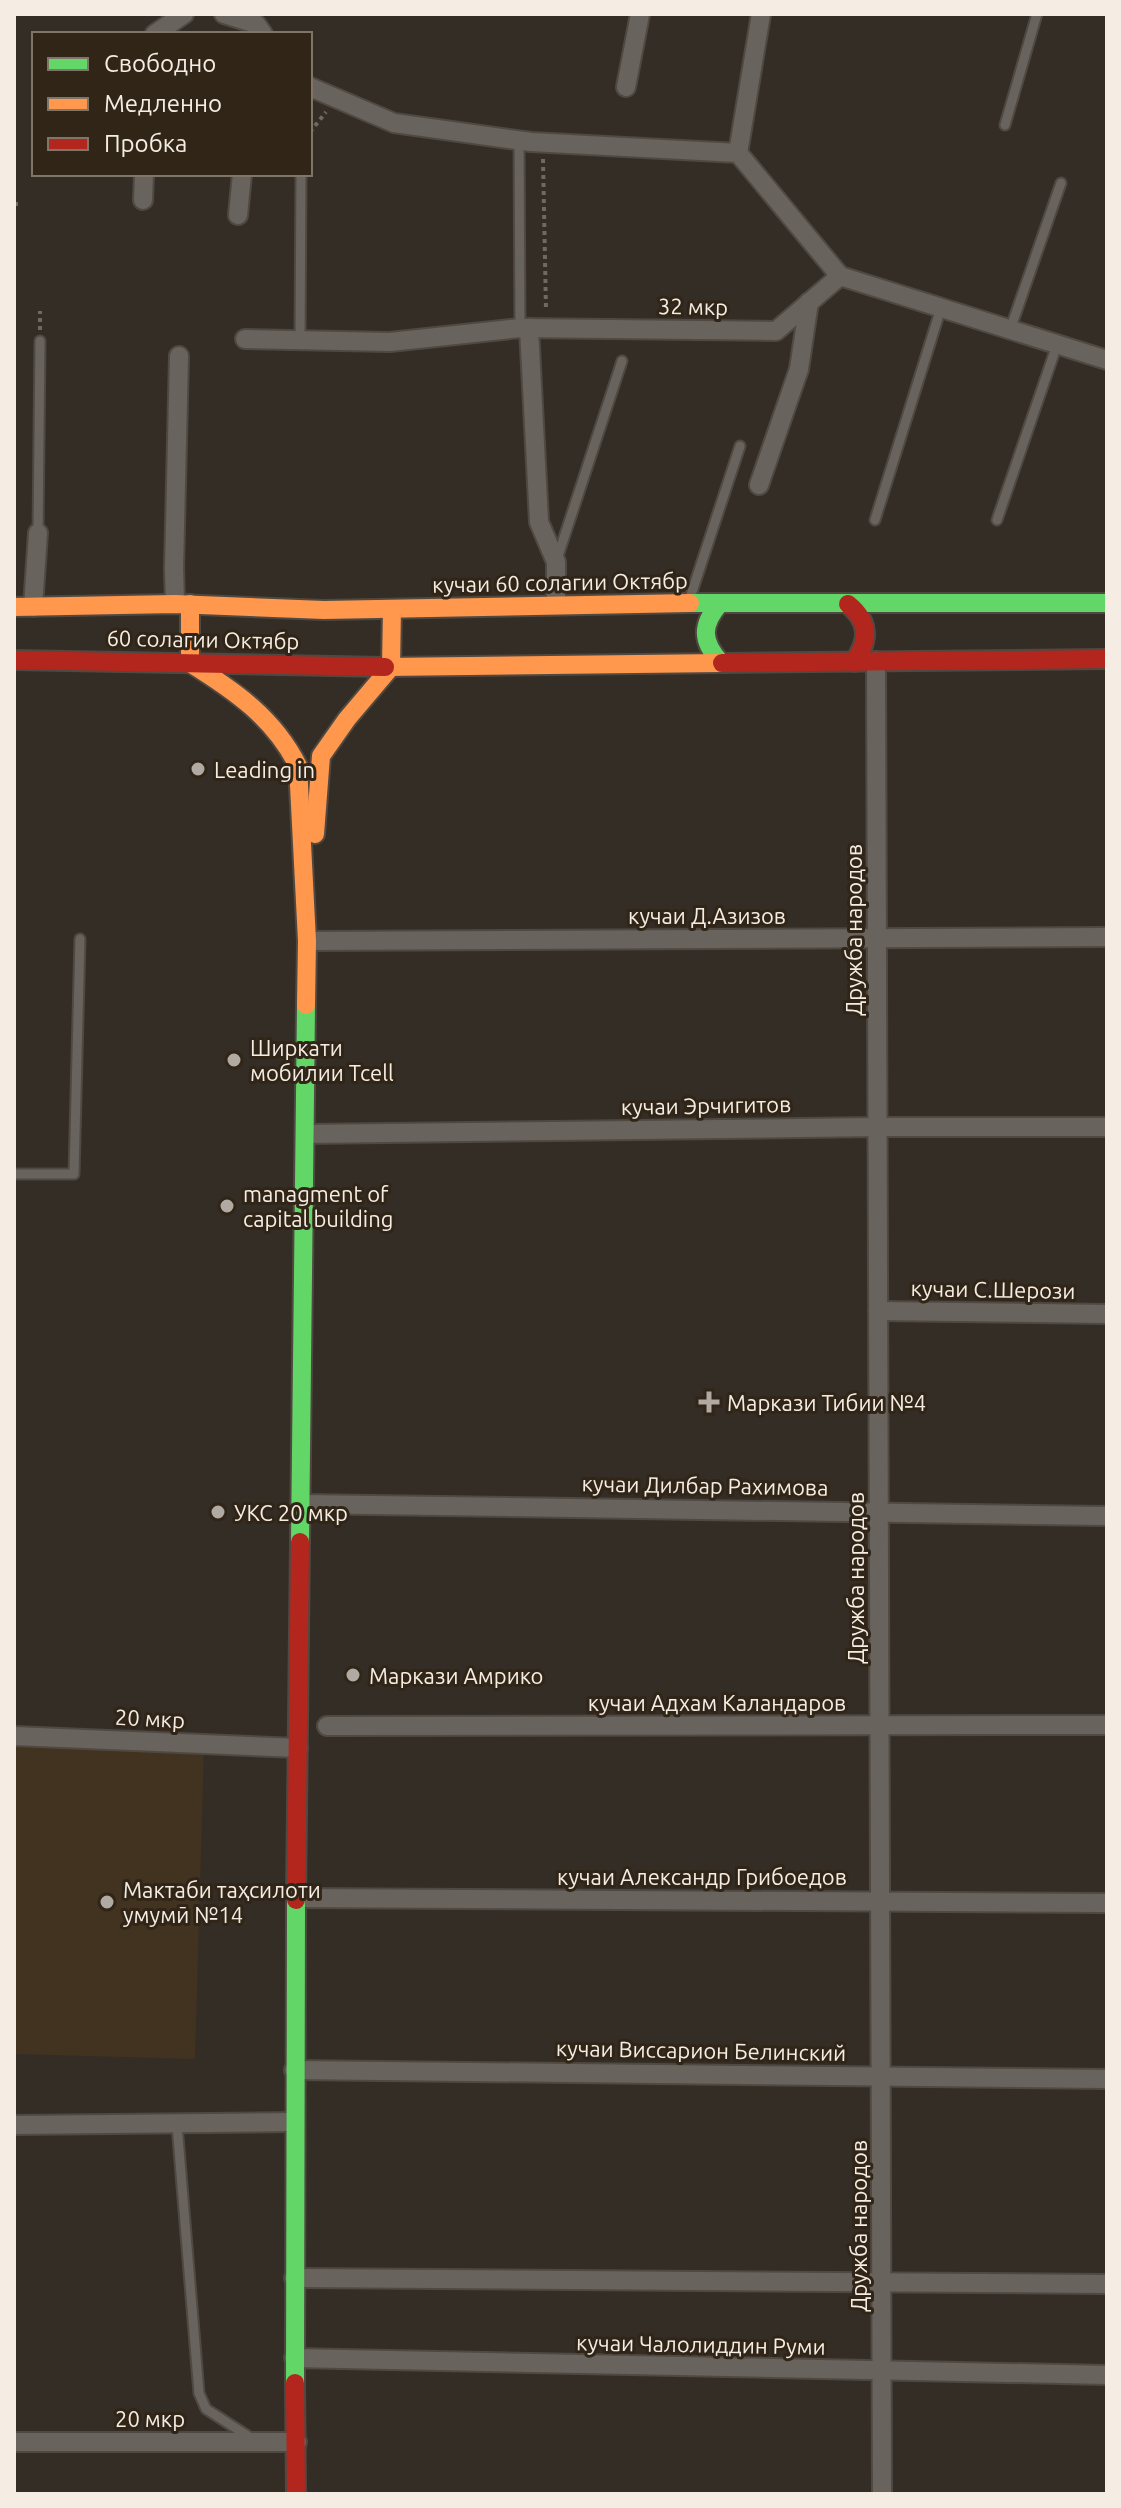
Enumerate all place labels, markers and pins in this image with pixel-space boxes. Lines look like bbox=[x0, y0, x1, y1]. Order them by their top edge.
place label: Leading in bbox=[214, 757, 315, 782]
marker: Leading in bbox=[189, 760, 207, 778]
place label: Ширкати мобилии Tcell bbox=[250, 1035, 394, 1085]
marker: Ширкати мобилии Tcell bbox=[225, 1051, 243, 1069]
place label: managment of capital building bbox=[243, 1181, 393, 1231]
marker: managment of capital building bbox=[218, 1197, 236, 1215]
place label: Маркази Тибии №4 bbox=[727, 1390, 926, 1415]
marker: Маркази Тибии №4 bbox=[698, 1391, 720, 1413]
place label: УКС 20 мкр bbox=[234, 1500, 348, 1525]
marker: УКС 20 мкр bbox=[209, 1503, 227, 1521]
place label: Маркази Амрико bbox=[369, 1663, 543, 1688]
marker: Маркази Амрико bbox=[344, 1666, 362, 1684]
place label: Мактаби таҳсилоти умумӣ №14 bbox=[123, 1877, 321, 1927]
marker: Мактаби таҳсилоти умумӣ №14 bbox=[98, 1893, 116, 1911]

